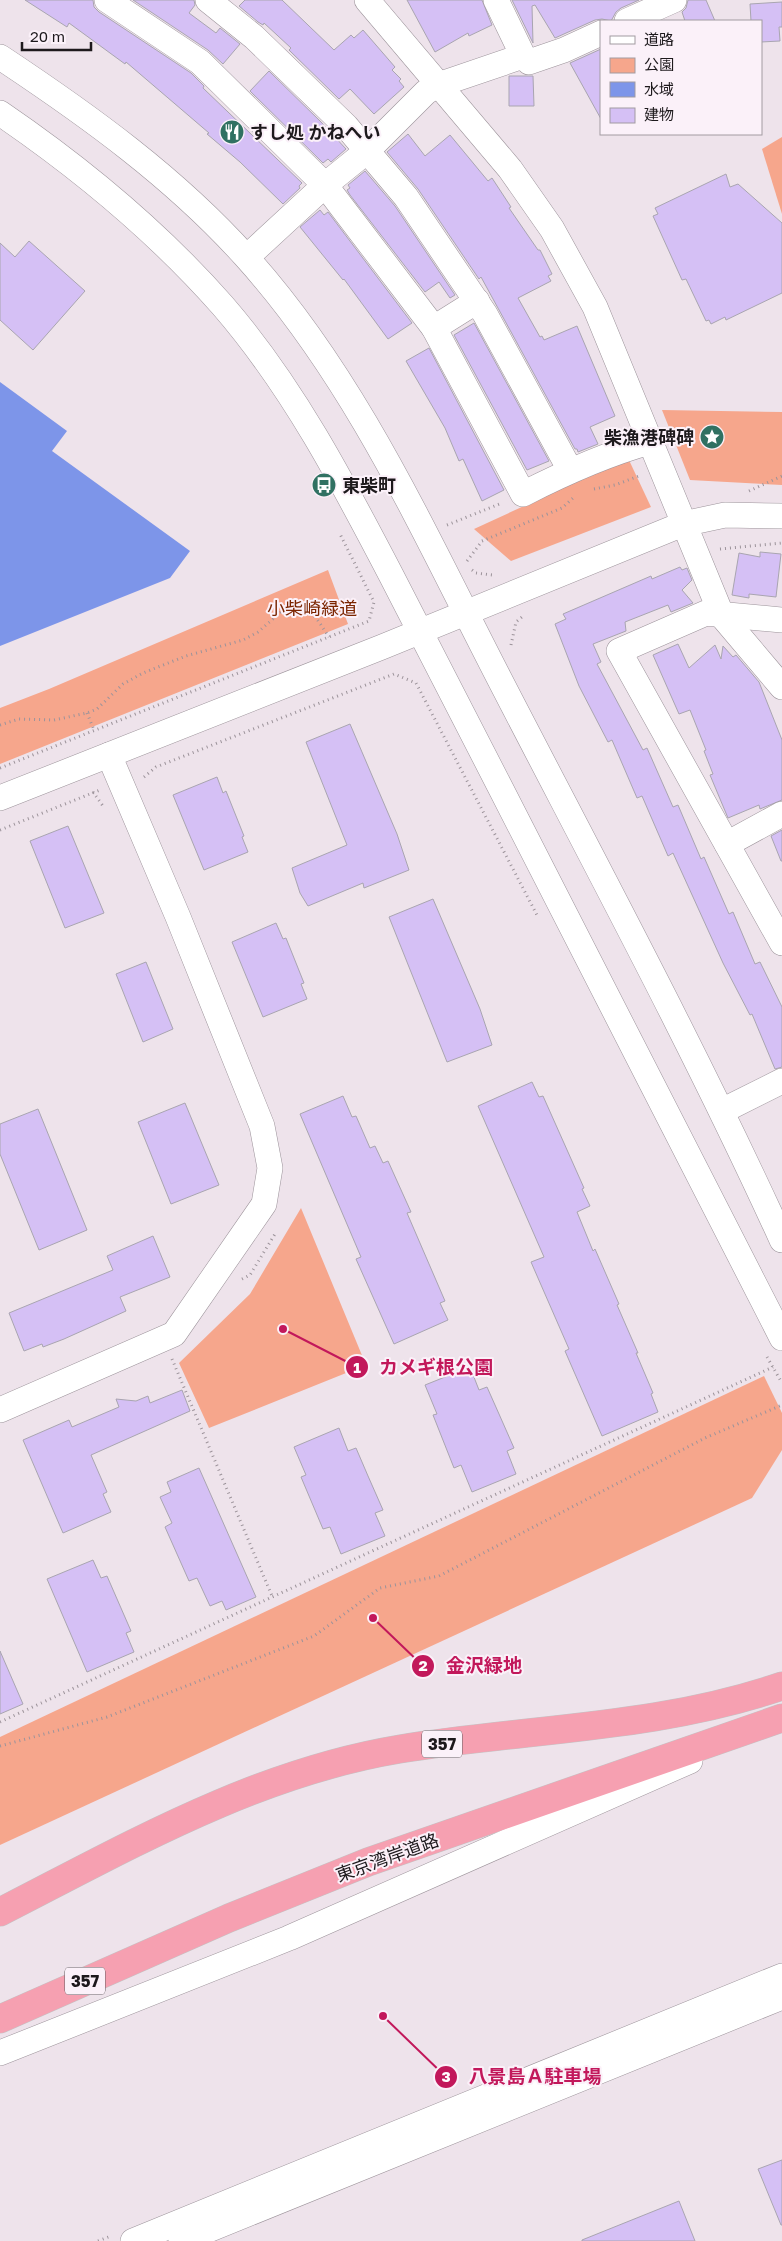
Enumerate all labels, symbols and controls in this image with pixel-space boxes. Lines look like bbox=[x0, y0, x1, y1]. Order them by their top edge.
scale bar bbox=[22, 20, 91, 52]
legend bbox=[600, 20, 762, 135]
text: 20 m bbox=[30, 27, 65, 45]
text: 道路 bbox=[644, 30, 674, 48]
text: 公園 bbox=[644, 55, 674, 73]
text: 水域 bbox=[644, 80, 674, 98]
text: 建物 bbox=[644, 105, 674, 123]
restaurant icon: すし処 かねへい bbox=[219, 119, 245, 145]
place label: すし処 かねへい bbox=[250, 121, 381, 143]
place icon: 柴漁港碑碑 bbox=[699, 424, 725, 450]
place label: 柴漁港碑碑 bbox=[604, 426, 694, 448]
bus stop icon: 東柴町 bbox=[311, 472, 337, 498]
place label: 東柴町 bbox=[342, 474, 396, 496]
park label: 小柴崎緑道 bbox=[267, 597, 357, 619]
callout: カメギ根公園 bbox=[344, 1350, 503, 1384]
text: カメギ根公園 bbox=[379, 1355, 493, 1378]
text: 1 bbox=[353, 1358, 361, 1376]
callout: 金沢緑地 bbox=[411, 1649, 532, 1683]
text: 金沢緑地 bbox=[446, 1653, 522, 1676]
text: 2 bbox=[418, 1656, 428, 1674]
road number: 357 bbox=[422, 1730, 462, 1758]
street label: 東京湾岸道路 bbox=[332, 1828, 442, 1886]
road number: 357 bbox=[65, 1968, 105, 1994]
callout: 八景島Ａ駐車場 bbox=[434, 2060, 612, 2094]
text: 八景島Ａ駐車場 bbox=[468, 2064, 602, 2087]
text: 3 bbox=[441, 2067, 451, 2085]

